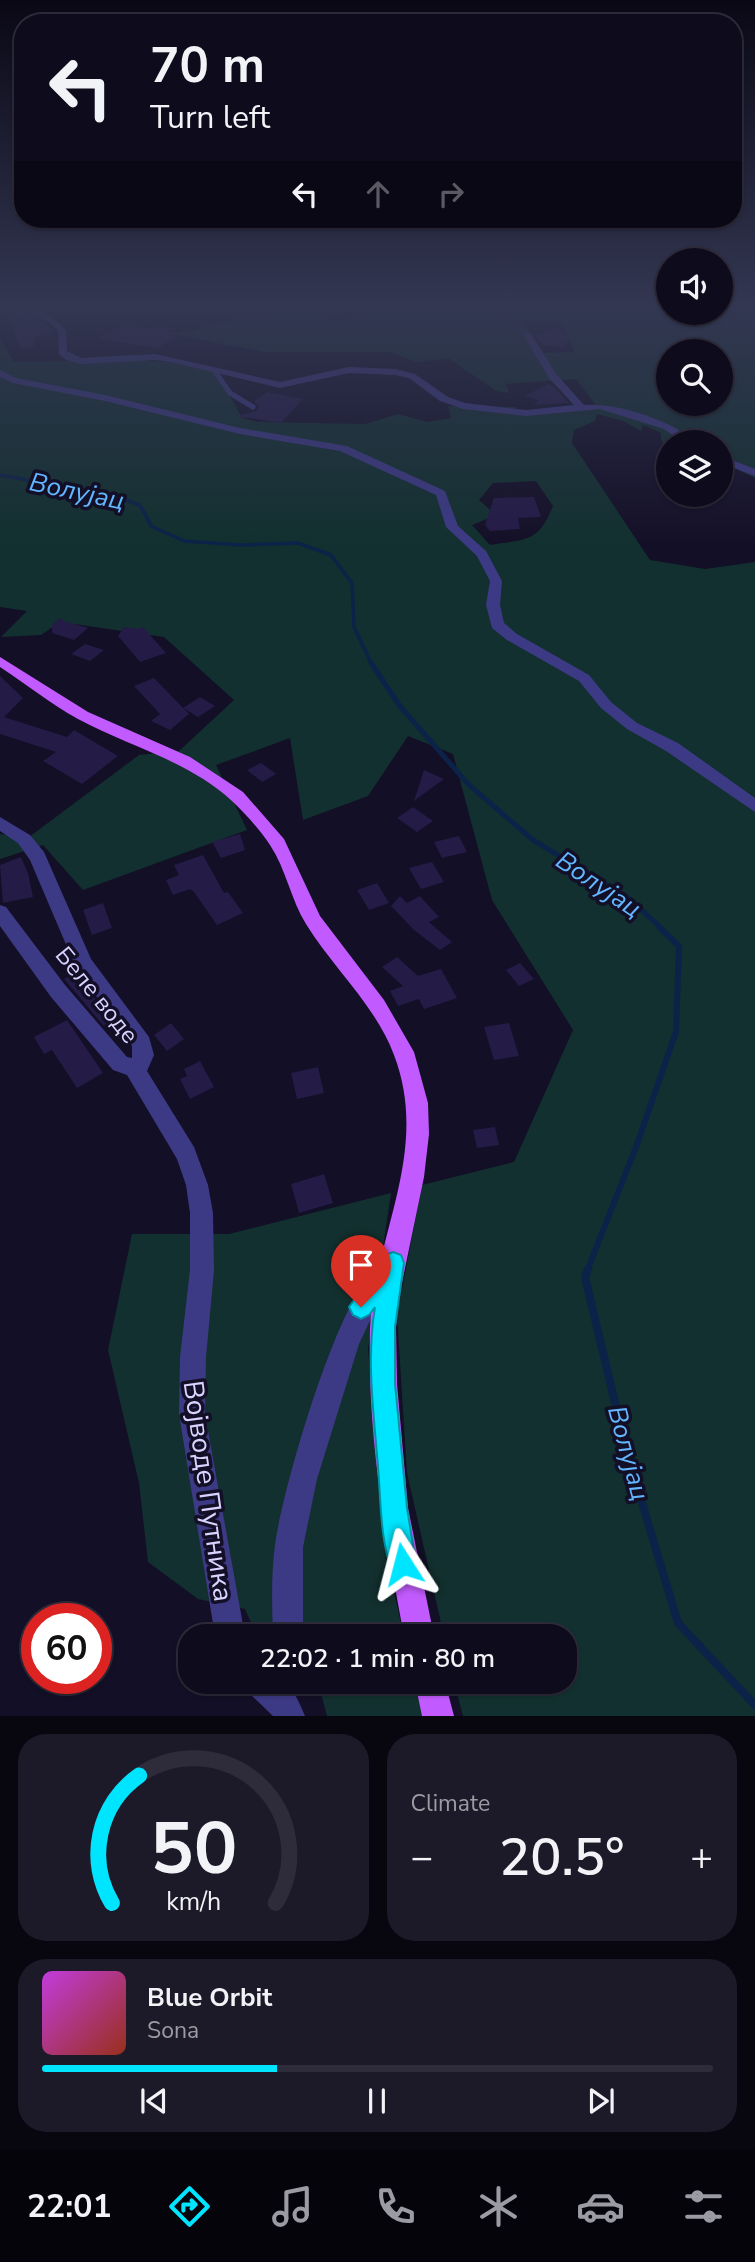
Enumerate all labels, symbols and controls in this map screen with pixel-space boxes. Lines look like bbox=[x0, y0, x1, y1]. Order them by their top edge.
text: 70 m bbox=[150, 32, 265, 99]
icon: left bbox=[35, 42, 126, 133]
text: Turn left bbox=[150, 96, 270, 139]
icon: left bbox=[286, 175, 324, 213]
icon: ahead bbox=[359, 175, 397, 213]
icon: right bbox=[432, 175, 470, 213]
map controls bbox=[656, 248, 733, 507]
button: sound bbox=[656, 248, 733, 325]
button: search bbox=[656, 339, 733, 416]
button: layers bbox=[656, 430, 733, 507]
water label: Волујац bbox=[26, 464, 128, 519]
water label: Волујац bbox=[549, 843, 649, 926]
street label: Беле воде bbox=[48, 940, 146, 1050]
pin bbox=[331, 1235, 391, 1307]
icon: arrive bbox=[342, 1246, 380, 1284]
street label: Војводе Путника bbox=[174, 1378, 242, 1604]
water label: Волујац bbox=[599, 1402, 658, 1504]
position arrow bbox=[366, 1527, 440, 1601]
speed limit sign: 60 bbox=[21, 1603, 112, 1694]
text: 22:02 · 1 min · 80 m bbox=[260, 1641, 495, 1676]
text: Climate bbox=[411, 1788, 490, 1819]
text: 50 bbox=[150, 1800, 237, 1900]
text: 20.5° bbox=[499, 1822, 624, 1893]
text: − bbox=[411, 1832, 433, 1883]
text: + bbox=[690, 1832, 713, 1883]
text: km/h bbox=[166, 1885, 221, 1919]
text: Blue Orbit bbox=[147, 1980, 272, 2015]
text: Sona bbox=[147, 2015, 199, 2046]
icon: previous bbox=[135, 2082, 173, 2120]
icon: pause bbox=[358, 2082, 396, 2120]
icon: next bbox=[582, 2082, 620, 2120]
icon: directions bbox=[165, 2182, 214, 2231]
icon: music bbox=[268, 2182, 317, 2231]
icon: phone bbox=[371, 2182, 420, 2231]
icon: climate bbox=[474, 2182, 523, 2231]
icon: car bbox=[576, 2182, 625, 2231]
icon: filters bbox=[679, 2182, 728, 2231]
text: 22:01 bbox=[27, 2185, 112, 2228]

